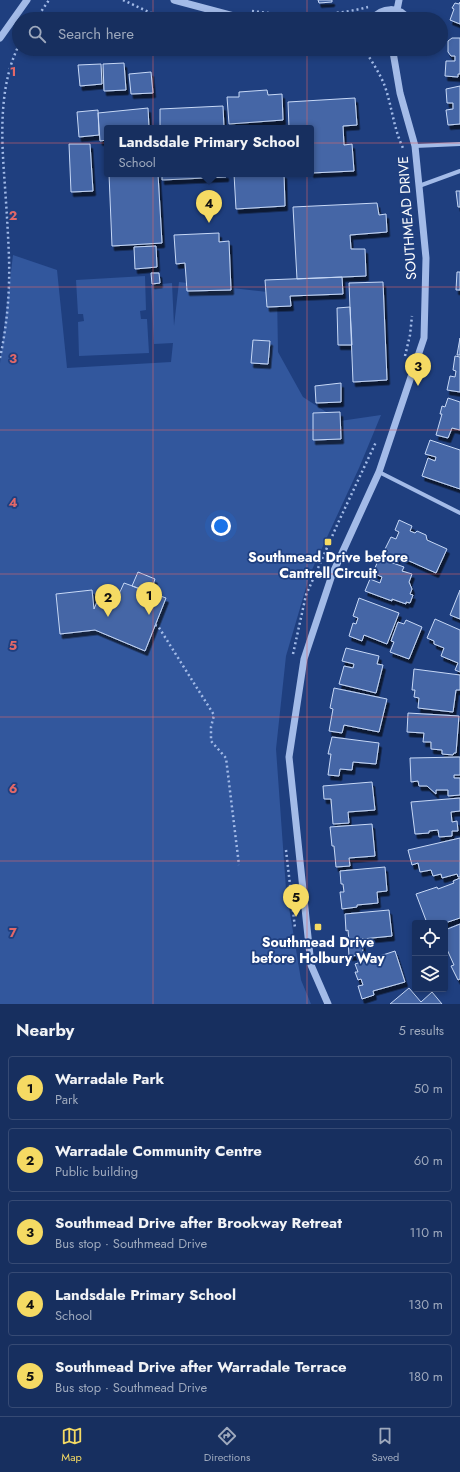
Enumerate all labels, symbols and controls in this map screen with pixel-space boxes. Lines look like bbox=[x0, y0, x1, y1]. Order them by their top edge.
search box bbox=[12, 12, 448, 56]
icon: search bbox=[26, 23, 48, 45]
text: Search here bbox=[58, 23, 134, 45]
text: 1 bbox=[10, 62, 16, 81]
popup bbox=[104, 125, 314, 177]
text: Landsdale Primary School bbox=[119, 131, 299, 153]
text: School bbox=[119, 153, 156, 172]
street label: SOUTHMEAD DRIVE bbox=[393, 156, 421, 280]
pin: 4 bbox=[196, 190, 222, 223]
text: 2 bbox=[9, 206, 17, 225]
text: 3 bbox=[9, 349, 17, 368]
pin: 3 bbox=[405, 353, 431, 386]
text: 4 bbox=[8, 493, 18, 512]
your location bbox=[211, 516, 231, 536]
marker: Southmead Drive before Cantrell Circuit bbox=[323, 537, 333, 547]
place label: Southmead Drive before Cantrell Circuit bbox=[248, 547, 408, 583]
pin: 1 bbox=[136, 582, 162, 615]
pin: 2 bbox=[95, 584, 121, 617]
text: 5 bbox=[9, 636, 17, 655]
text: 6 bbox=[9, 779, 18, 798]
pin: 5 bbox=[283, 884, 309, 917]
map controls bbox=[412, 920, 448, 992]
button: locate bbox=[412, 920, 448, 956]
marker: Southmead Drive before Holbury Way bbox=[313, 922, 323, 932]
text: 7 bbox=[9, 923, 17, 942]
place label: Southmead Drive before Holbury Way bbox=[251, 932, 385, 968]
button: layers bbox=[412, 956, 448, 992]
text: Nearby bbox=[16, 1018, 74, 1042]
text: 5 results bbox=[398, 1021, 444, 1040]
text: Warradale Park bbox=[55, 1068, 164, 1090]
text: 1 bbox=[27, 1079, 33, 1098]
text: 50 m bbox=[414, 1079, 443, 1098]
text: Park bbox=[55, 1090, 78, 1109]
text: Warradale Community Centre bbox=[55, 1140, 262, 1162]
text: 2 bbox=[26, 1151, 34, 1170]
text: 60 m bbox=[414, 1151, 443, 1170]
text: Public building bbox=[55, 1162, 138, 1181]
text: Southmead Drive after Brookway Retreat bbox=[55, 1212, 342, 1234]
text: 3 bbox=[26, 1223, 34, 1242]
text: 110 m bbox=[409, 1223, 443, 1242]
text: Bus stop · Southmead Drive bbox=[55, 1234, 207, 1253]
text: Landsdale Primary School bbox=[55, 1284, 236, 1306]
text: 4 bbox=[25, 1295, 35, 1314]
text: 130 m bbox=[408, 1295, 443, 1314]
text: School bbox=[55, 1306, 92, 1325]
text: Southmead Drive after Warradale Terrace bbox=[55, 1356, 347, 1378]
text: 5 bbox=[26, 1367, 34, 1386]
text: 180 m bbox=[408, 1367, 443, 1386]
text: Bus stop · Southmead Drive bbox=[55, 1378, 207, 1397]
tab: Map bbox=[61, 1425, 83, 1465]
tab: Directions bbox=[204, 1425, 250, 1465]
tab: Saved bbox=[372, 1425, 399, 1465]

